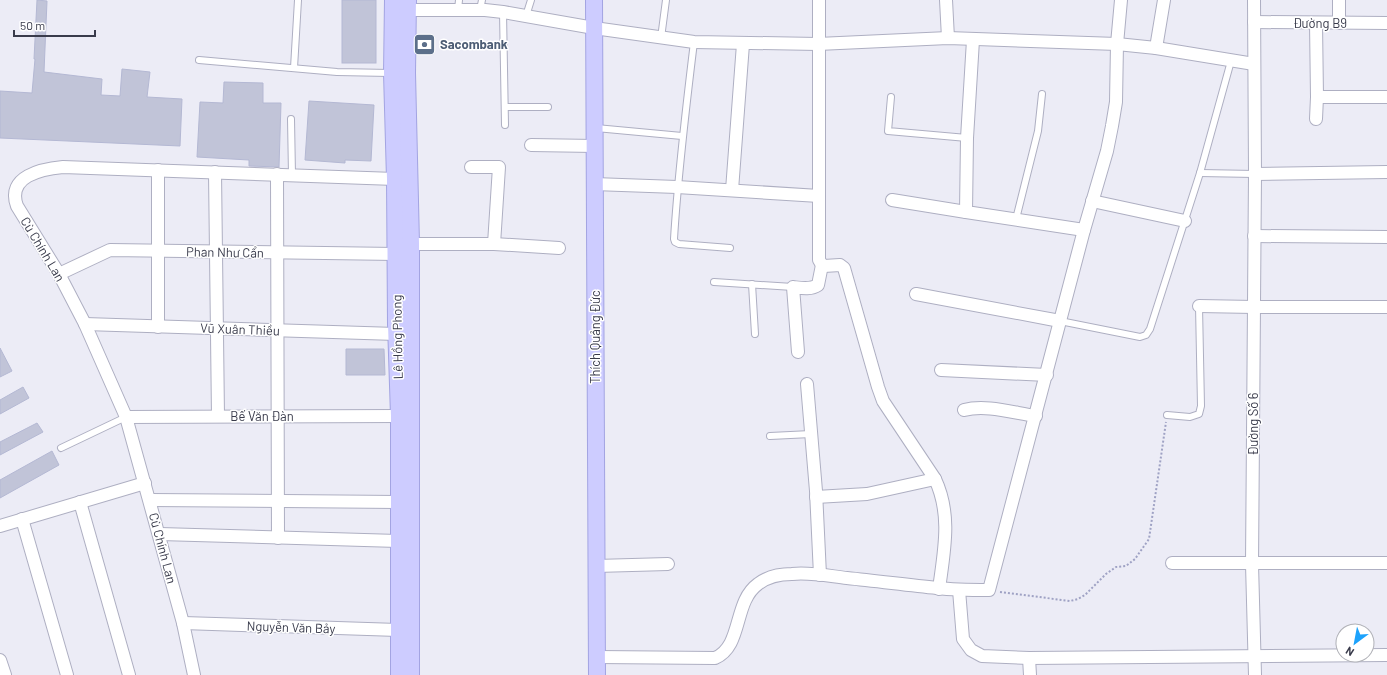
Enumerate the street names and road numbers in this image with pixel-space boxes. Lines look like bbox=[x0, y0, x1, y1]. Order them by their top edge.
street label: Đường B9 bbox=[1293, 15, 1347, 31]
street label: Cù Chính Lan bbox=[17, 214, 69, 284]
street label: Phan Như Cẩn bbox=[186, 243, 264, 261]
street label: Thích Quảng Đức bbox=[587, 290, 603, 384]
street label: Lê Hồng Phong bbox=[388, 295, 406, 379]
street label: Vũ Xuân Thiều bbox=[200, 320, 280, 338]
street label: Đường Số 6 bbox=[1245, 392, 1261, 456]
street label: Bế Văn Đàn bbox=[230, 408, 294, 424]
street label: Cù Chính Lan bbox=[146, 511, 180, 585]
street label: Nguyễn Văn Bảy bbox=[246, 617, 336, 637]

